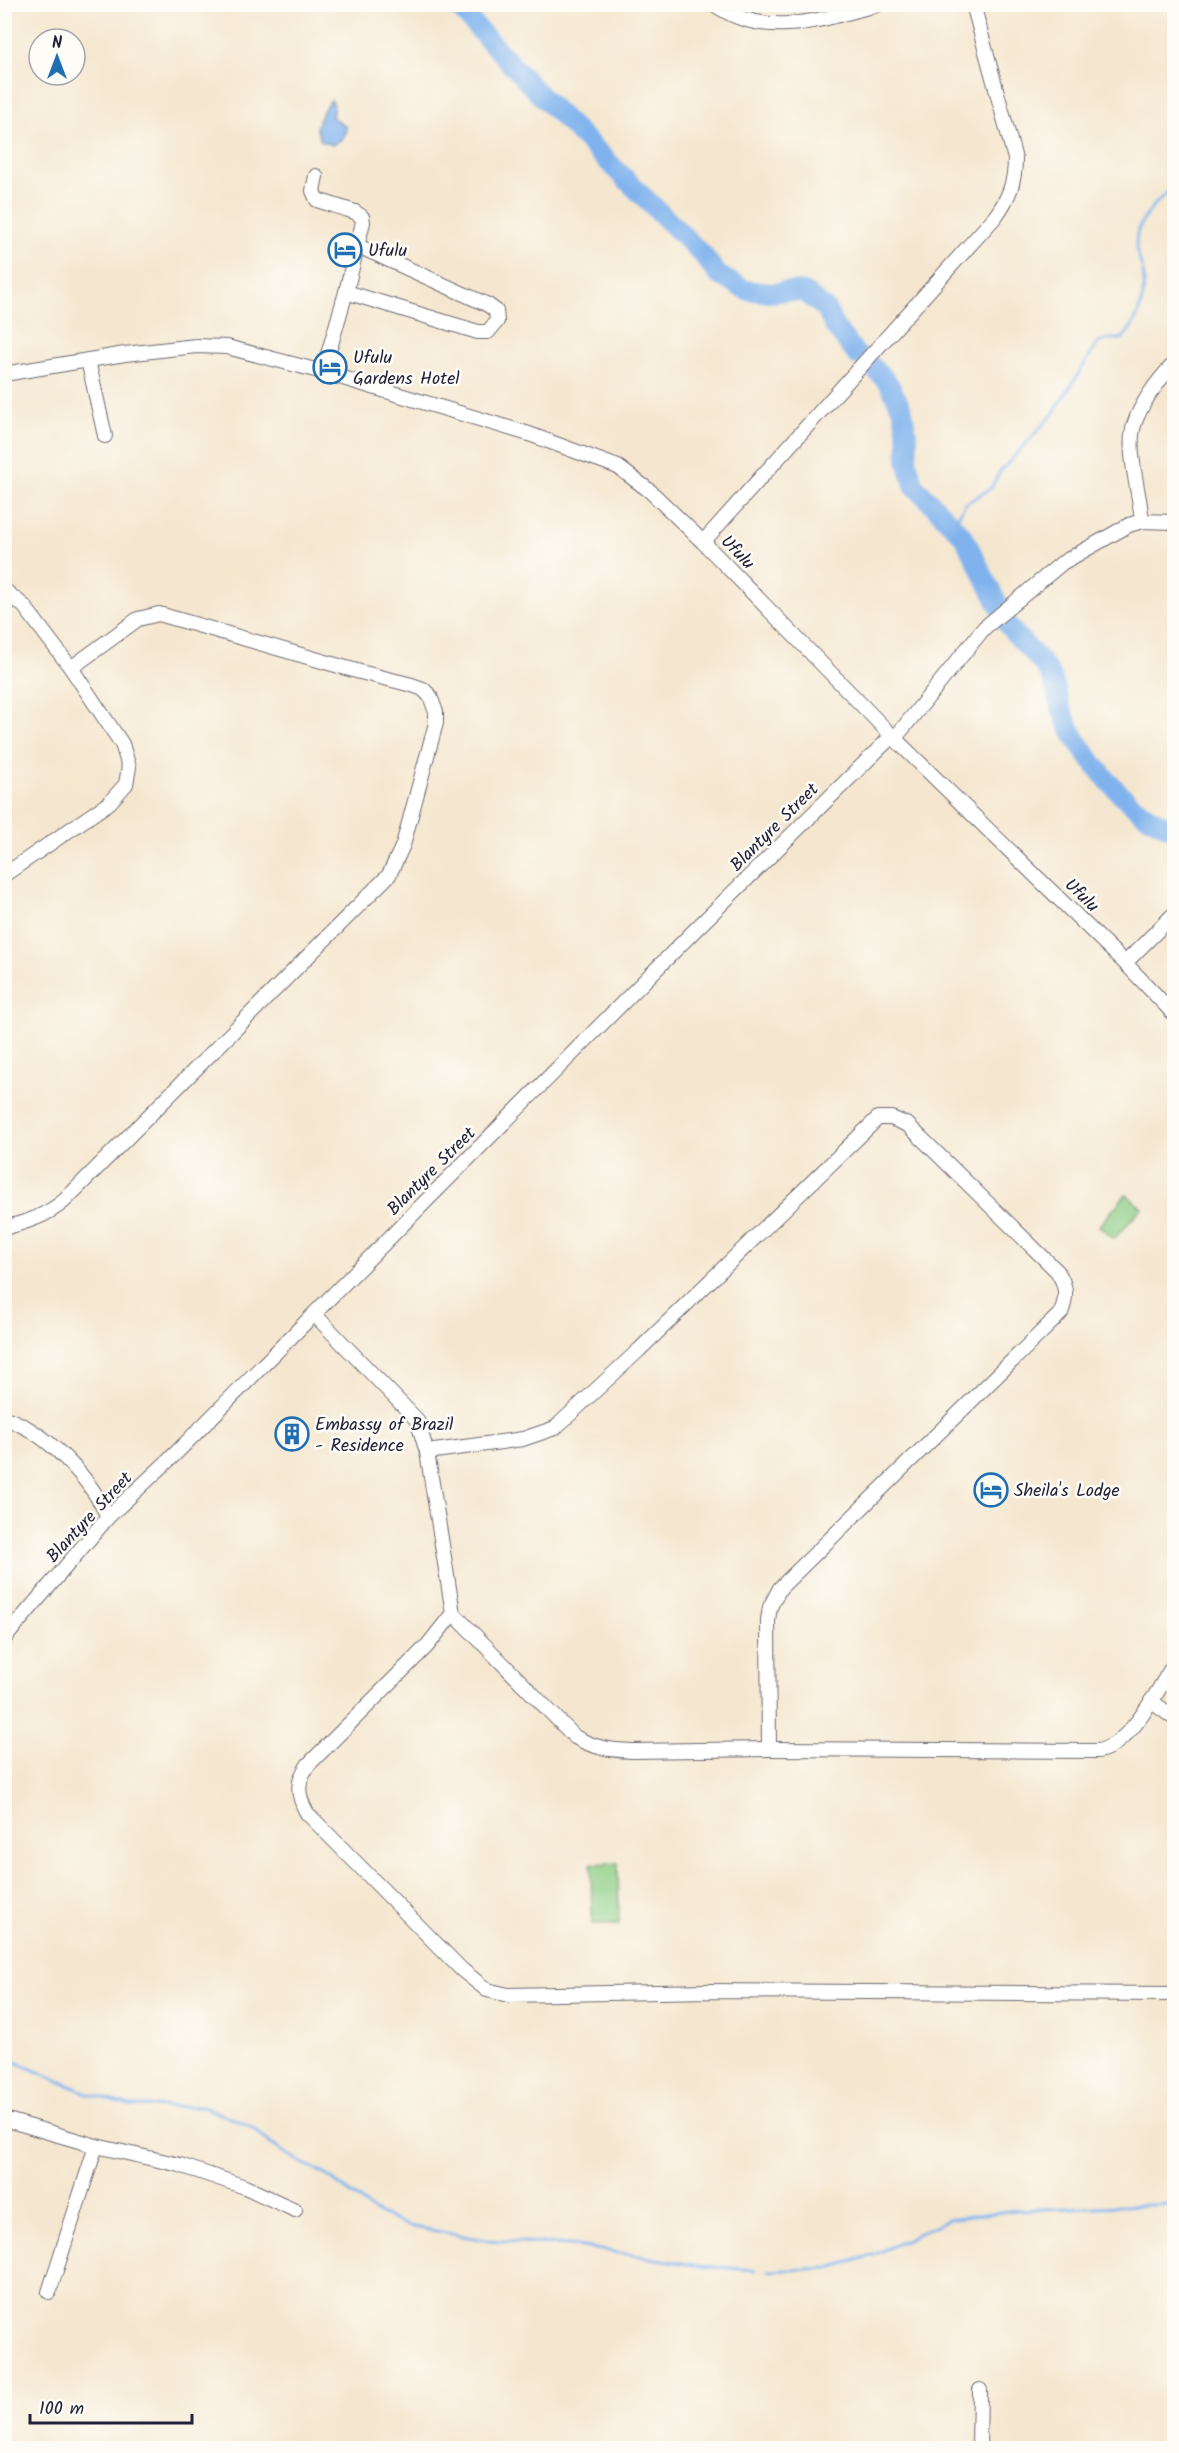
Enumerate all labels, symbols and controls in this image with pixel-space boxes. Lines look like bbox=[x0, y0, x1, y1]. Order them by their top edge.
north arrow bbox=[27, 27, 87, 87]
text: N bbox=[52, 31, 62, 56]
hotel icon: Ufulu bbox=[327, 232, 363, 268]
place label: Ufulu bbox=[368, 237, 408, 266]
place label: Ufulu Gardens Hotel bbox=[353, 344, 460, 394]
hotel icon: Ufulu Gardens Hotel bbox=[312, 349, 348, 385]
street label: Ufulu bbox=[713, 529, 761, 577]
street label: Blantyre Street bbox=[724, 776, 827, 879]
street label: Ufulu bbox=[1057, 872, 1105, 920]
street label: Blantyre Street bbox=[381, 1120, 484, 1223]
place label: Embassy of Brazil - Residence bbox=[315, 1411, 454, 1461]
building icon: Embassy of Brazil - Residence bbox=[274, 1416, 310, 1452]
street label: Blantyre Street bbox=[40, 1465, 141, 1570]
hotel icon: Sheila's Lodge bbox=[973, 1472, 1009, 1508]
place label: Sheila's Lodge bbox=[1014, 1477, 1120, 1506]
scale bar bbox=[30, 2387, 192, 2425]
text: 100 m bbox=[39, 2395, 84, 2424]

